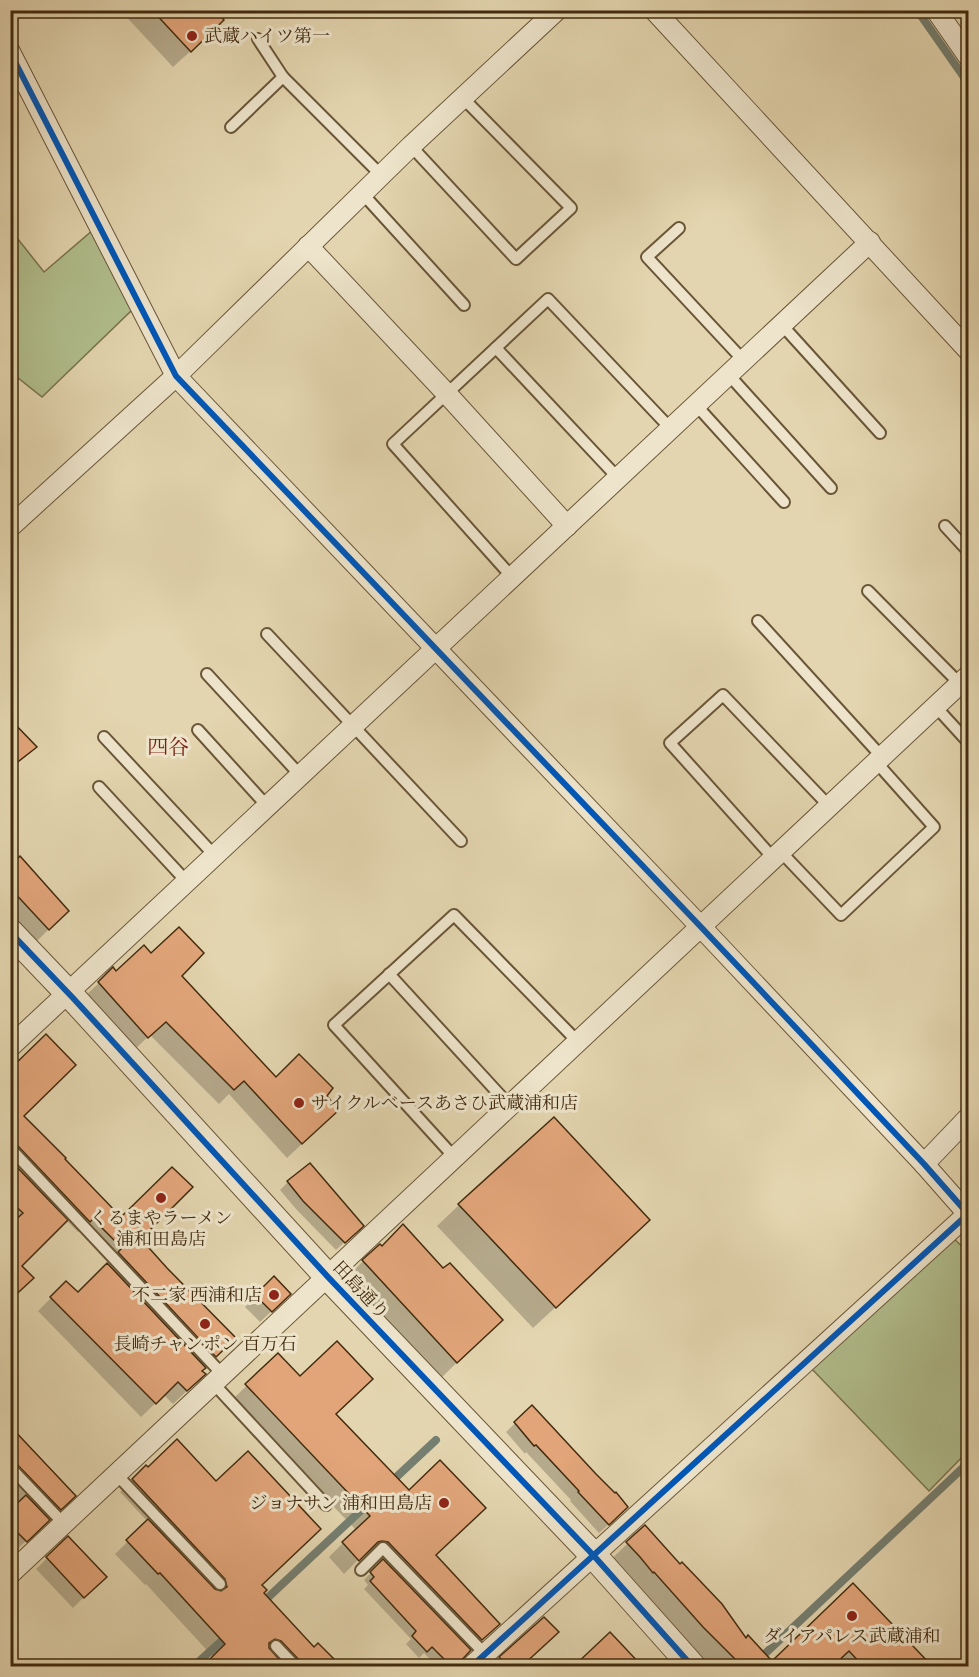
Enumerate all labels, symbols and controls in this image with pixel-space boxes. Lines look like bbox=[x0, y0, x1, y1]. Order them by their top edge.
place label: 武蔵ハイツ第一 bbox=[204, 25, 330, 48]
marker: 武蔵ハイツ第一 bbox=[185, 29, 199, 43]
district label: 四谷 bbox=[147, 735, 189, 761]
place label: サイクルベースあさひ武蔵浦和店 bbox=[311, 1092, 578, 1115]
marker: サイクルベースあさひ武蔵浦和店 bbox=[292, 1096, 306, 1110]
marker: くるまやラーメン 浦和田島店 bbox=[154, 1191, 168, 1205]
place label: くるまやラーメン 浦和田島店 bbox=[89, 1207, 233, 1251]
street label: 田島通り bbox=[328, 1256, 394, 1325]
place label: 不二家 西浦和店 bbox=[132, 1284, 262, 1307]
marker: 不二家 西浦和店 bbox=[267, 1288, 281, 1302]
marker: 長崎チャンポン 百万石 bbox=[198, 1317, 212, 1331]
place label: 長崎チャンポン 百万石 bbox=[113, 1333, 297, 1356]
place label: ジョナサン 浦和田島店 bbox=[250, 1492, 432, 1515]
marker: ジョナサン 浦和田島店 bbox=[437, 1496, 451, 1510]
marker: ダイアパレス武蔵浦和 bbox=[845, 1609, 859, 1623]
place label: ダイアパレス武蔵浦和 bbox=[763, 1625, 941, 1648]

